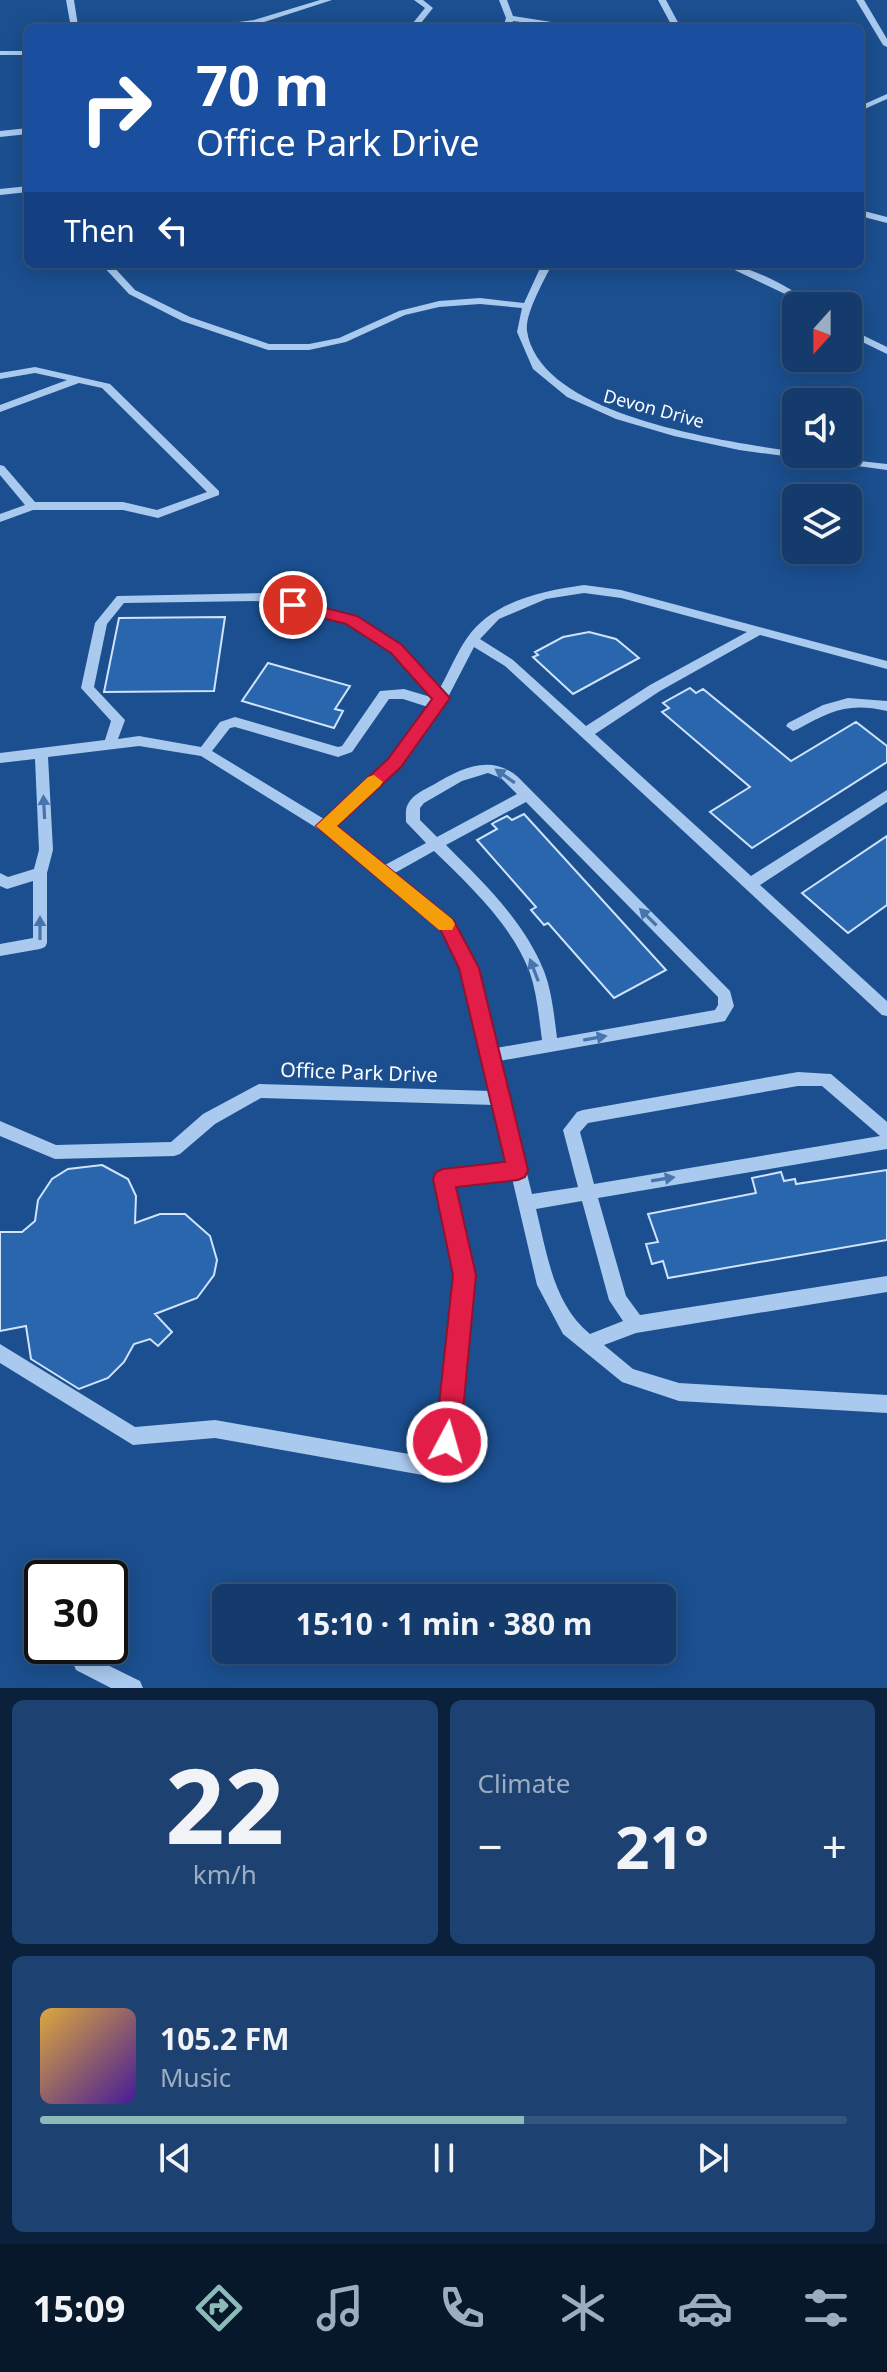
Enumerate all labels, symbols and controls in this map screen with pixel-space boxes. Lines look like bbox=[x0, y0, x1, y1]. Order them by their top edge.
text: 70 m bbox=[196, 46, 329, 122]
icon: right bbox=[64, 56, 168, 160]
text: Office Park Drive bbox=[196, 118, 480, 167]
icon: left bbox=[151, 208, 195, 252]
text: Then bbox=[64, 210, 135, 251]
north arrow bbox=[782, 292, 862, 372]
map controls bbox=[782, 292, 862, 564]
street label: Devon Drive bbox=[601, 383, 707, 433]
button: sound bbox=[782, 388, 862, 468]
button: layers bbox=[782, 484, 862, 564]
pin bbox=[259, 571, 327, 639]
icon: arrive bbox=[271, 583, 315, 627]
one-way arrow bbox=[494, 768, 516, 784]
one-way arrow bbox=[37, 794, 50, 819]
one-way arrow bbox=[639, 908, 658, 927]
one-way arrow bbox=[34, 915, 46, 940]
one-way arrow bbox=[527, 958, 540, 982]
one-way arrow bbox=[582, 1031, 607, 1044]
street label: Office Park Drive bbox=[280, 1056, 438, 1088]
one-way arrow bbox=[651, 1172, 676, 1185]
position arrow bbox=[405, 1400, 489, 1484]
speed limit sign: 30 bbox=[24, 1560, 128, 1664]
text: 15:10 · 1 min · 380 m bbox=[296, 1603, 592, 1644]
text: 22 bbox=[165, 1733, 284, 1874]
text: Climate bbox=[478, 1765, 570, 1801]
text: 21° bbox=[615, 1805, 709, 1887]
text: − bbox=[478, 1816, 503, 1876]
text: + bbox=[822, 1816, 847, 1876]
text: km/h bbox=[193, 1856, 257, 1892]
text: 105.2 FM bbox=[160, 2018, 290, 2059]
text: Music bbox=[160, 2059, 231, 2095]
icon: previous bbox=[153, 2136, 197, 2180]
icon: pause bbox=[422, 2136, 466, 2180]
icon: next bbox=[691, 2136, 735, 2180]
icon: directions bbox=[191, 2280, 247, 2336]
icon: music bbox=[312, 2280, 368, 2336]
icon: phone bbox=[434, 2280, 490, 2336]
icon: climate bbox=[555, 2280, 611, 2336]
icon: car bbox=[677, 2280, 733, 2336]
icon: filters bbox=[798, 2280, 854, 2336]
text: 15:09 bbox=[33, 2284, 125, 2333]

